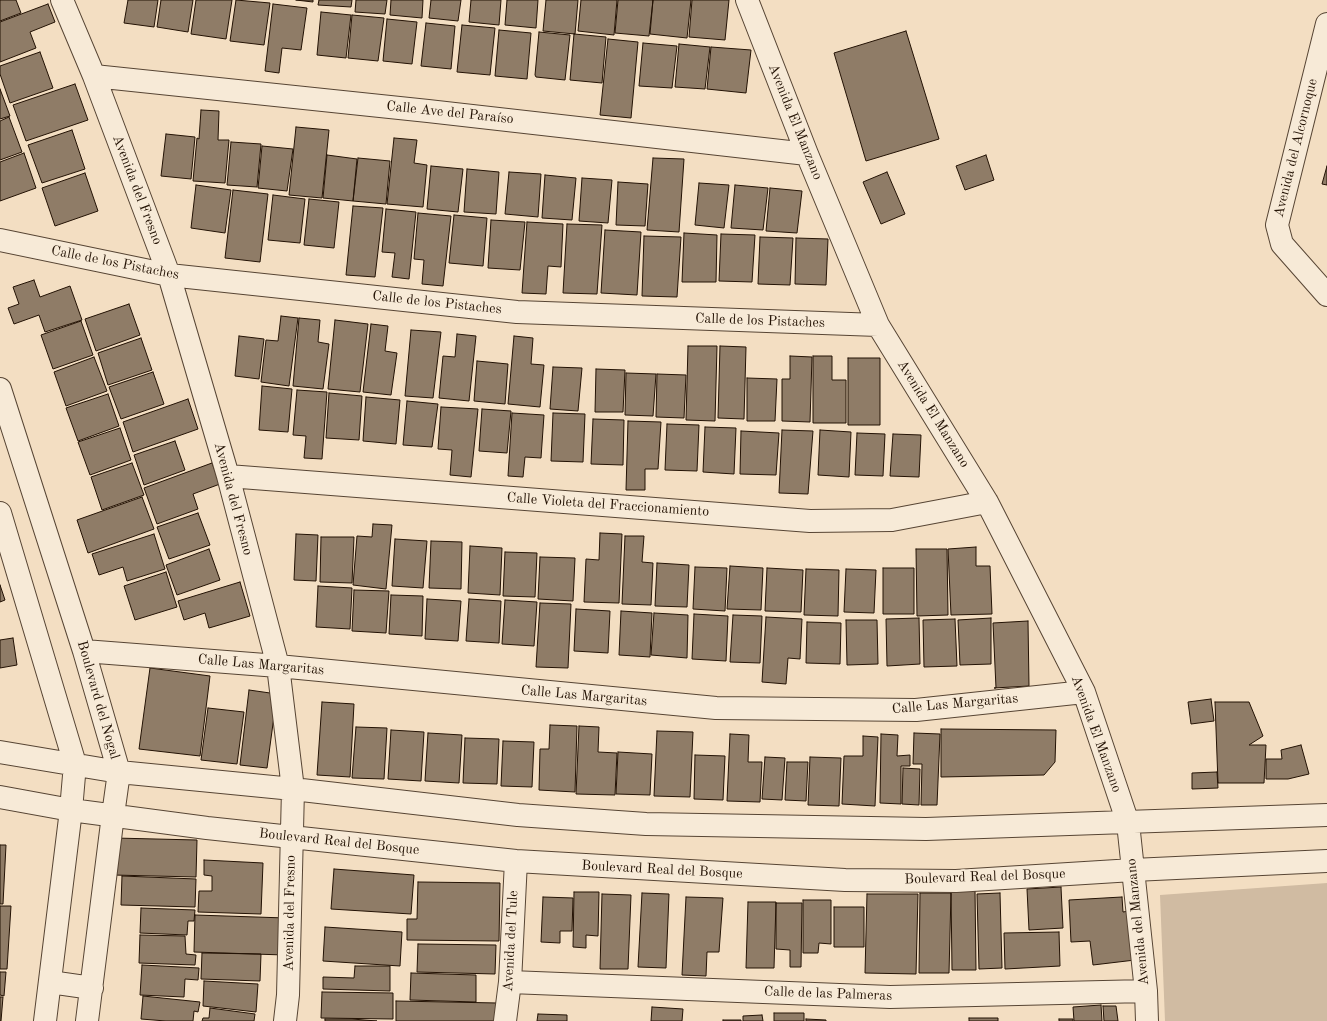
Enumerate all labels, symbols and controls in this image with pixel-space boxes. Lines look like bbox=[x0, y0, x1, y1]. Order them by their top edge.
street label: Avenida El Manzano bbox=[764, 62, 826, 182]
street label: Avenida del Alcornoque bbox=[1271, 77, 1321, 219]
street label: Calle Ave del Paraíso bbox=[386, 98, 514, 128]
street label: Avenida del Fresno bbox=[108, 133, 166, 247]
street label: Calle de los Pistaches bbox=[50, 242, 180, 284]
street label: Calle de los Pistaches bbox=[371, 288, 503, 318]
street label: Calle de los Pistaches bbox=[695, 310, 825, 332]
street label: Avenida El Manzano bbox=[893, 357, 973, 471]
street label: Avenida del Fresno bbox=[210, 441, 256, 557]
street label: Calle Violeta del Fraccionamiento bbox=[506, 490, 710, 520]
street label: Boulevard del Nogal bbox=[73, 639, 123, 761]
street label: Calle Las Margaritas bbox=[197, 651, 325, 679]
street label: Avenida El Manzano bbox=[1067, 673, 1125, 795]
street label: Calle Las Margaritas bbox=[520, 682, 648, 710]
street label: Calle Las Margaritas bbox=[891, 690, 1019, 718]
street label: Boulevard Real del Bosque bbox=[258, 825, 420, 859]
street label: Avenida del Fresno bbox=[281, 855, 299, 971]
street label: Boulevard Real del Bosque bbox=[581, 857, 743, 883]
street label: Avenida del Manzano bbox=[1123, 858, 1153, 986]
street label: Boulevard Real del Bosque bbox=[904, 866, 1066, 888]
street label: Avenida del Tule bbox=[500, 890, 522, 992]
street label: Calle de las Palmeras bbox=[764, 983, 892, 1005]

